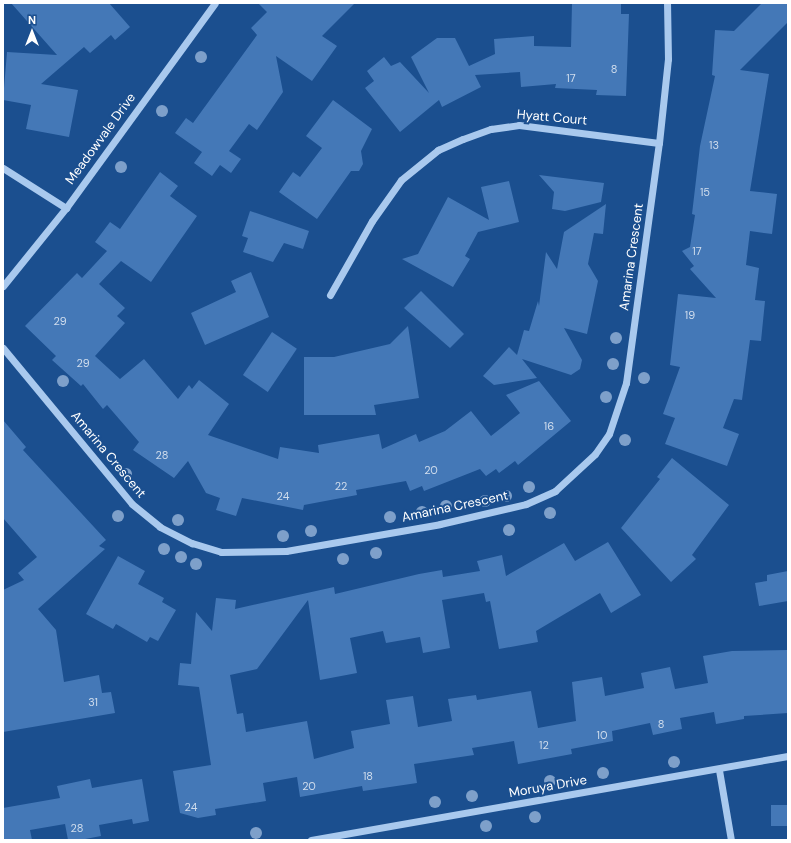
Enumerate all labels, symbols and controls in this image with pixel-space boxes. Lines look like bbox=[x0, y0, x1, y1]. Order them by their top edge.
north arrow bbox=[12, 12, 52, 52]
text: N bbox=[28, 13, 36, 27]
house number: 8 bbox=[611, 62, 617, 76]
house number: 17 bbox=[566, 71, 576, 85]
street label: Meadowvale Drive bbox=[63, 90, 139, 188]
street label: Hyatt Court bbox=[516, 107, 588, 129]
house number: 13 bbox=[709, 138, 719, 152]
house number: 15 bbox=[700, 185, 710, 199]
street label: Amarina Crescent bbox=[617, 202, 647, 312]
house number: 17 bbox=[692, 244, 702, 258]
house number: 19 bbox=[685, 308, 695, 322]
house number: 29 bbox=[53, 314, 67, 328]
house number: 29 bbox=[76, 356, 90, 370]
street label: Amarina Crescent bbox=[67, 408, 149, 502]
house number: 16 bbox=[544, 419, 554, 433]
house number: 28 bbox=[156, 448, 168, 462]
house number: 20 bbox=[424, 463, 438, 477]
house number: 22 bbox=[335, 479, 347, 493]
street label: Amarina Crescent bbox=[400, 488, 510, 526]
house number: 24 bbox=[277, 489, 289, 503]
house number: 31 bbox=[88, 695, 98, 709]
house number: 8 bbox=[658, 717, 664, 731]
house number: 10 bbox=[597, 728, 607, 742]
house number: 12 bbox=[539, 738, 549, 752]
house number: 18 bbox=[363, 769, 373, 783]
street label: Moruya Drive bbox=[508, 772, 588, 802]
house number: 20 bbox=[302, 779, 316, 793]
house number: 24 bbox=[185, 800, 197, 814]
house number: 28 bbox=[71, 821, 83, 835]

